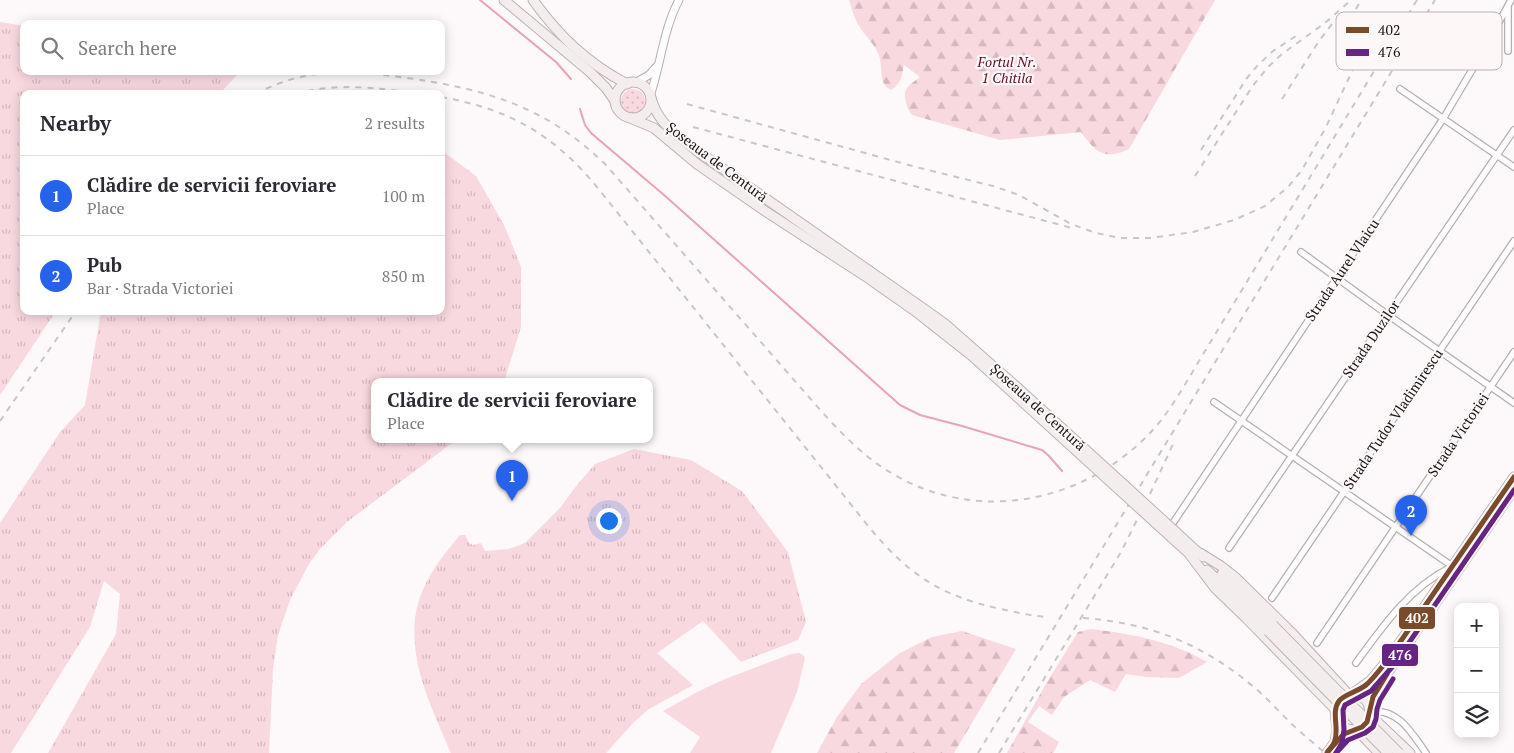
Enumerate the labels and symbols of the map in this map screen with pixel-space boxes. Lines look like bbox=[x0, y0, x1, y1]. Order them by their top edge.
legend bbox=[1336, 12, 1502, 70]
text: 402 bbox=[1378, 20, 1400, 39]
text: 476 bbox=[1378, 42, 1401, 61]
park label: Fortul Nr. 1 Chitila bbox=[977, 52, 1036, 87]
street label: Șoseaua de Centură bbox=[663, 117, 772, 206]
street label: Strada Aurel Vlaicu bbox=[1300, 215, 1383, 325]
street label: Strada Duzilor bbox=[1338, 296, 1404, 381]
street label: Strada Tudor Vladimirescu bbox=[1338, 345, 1447, 493]
street label: Șoseaua de Centură bbox=[987, 359, 1090, 454]
street label: Strada Victoriei bbox=[1423, 389, 1493, 480]
pin: 1 bbox=[496, 460, 528, 501]
pin: 2 bbox=[1395, 495, 1427, 536]
your location bbox=[596, 508, 622, 534]
line badge: 402 bbox=[1398, 606, 1436, 630]
text: 402 bbox=[1405, 608, 1429, 627]
line badge: 476 bbox=[1381, 643, 1419, 667]
text: 476 bbox=[1388, 645, 1412, 664]

